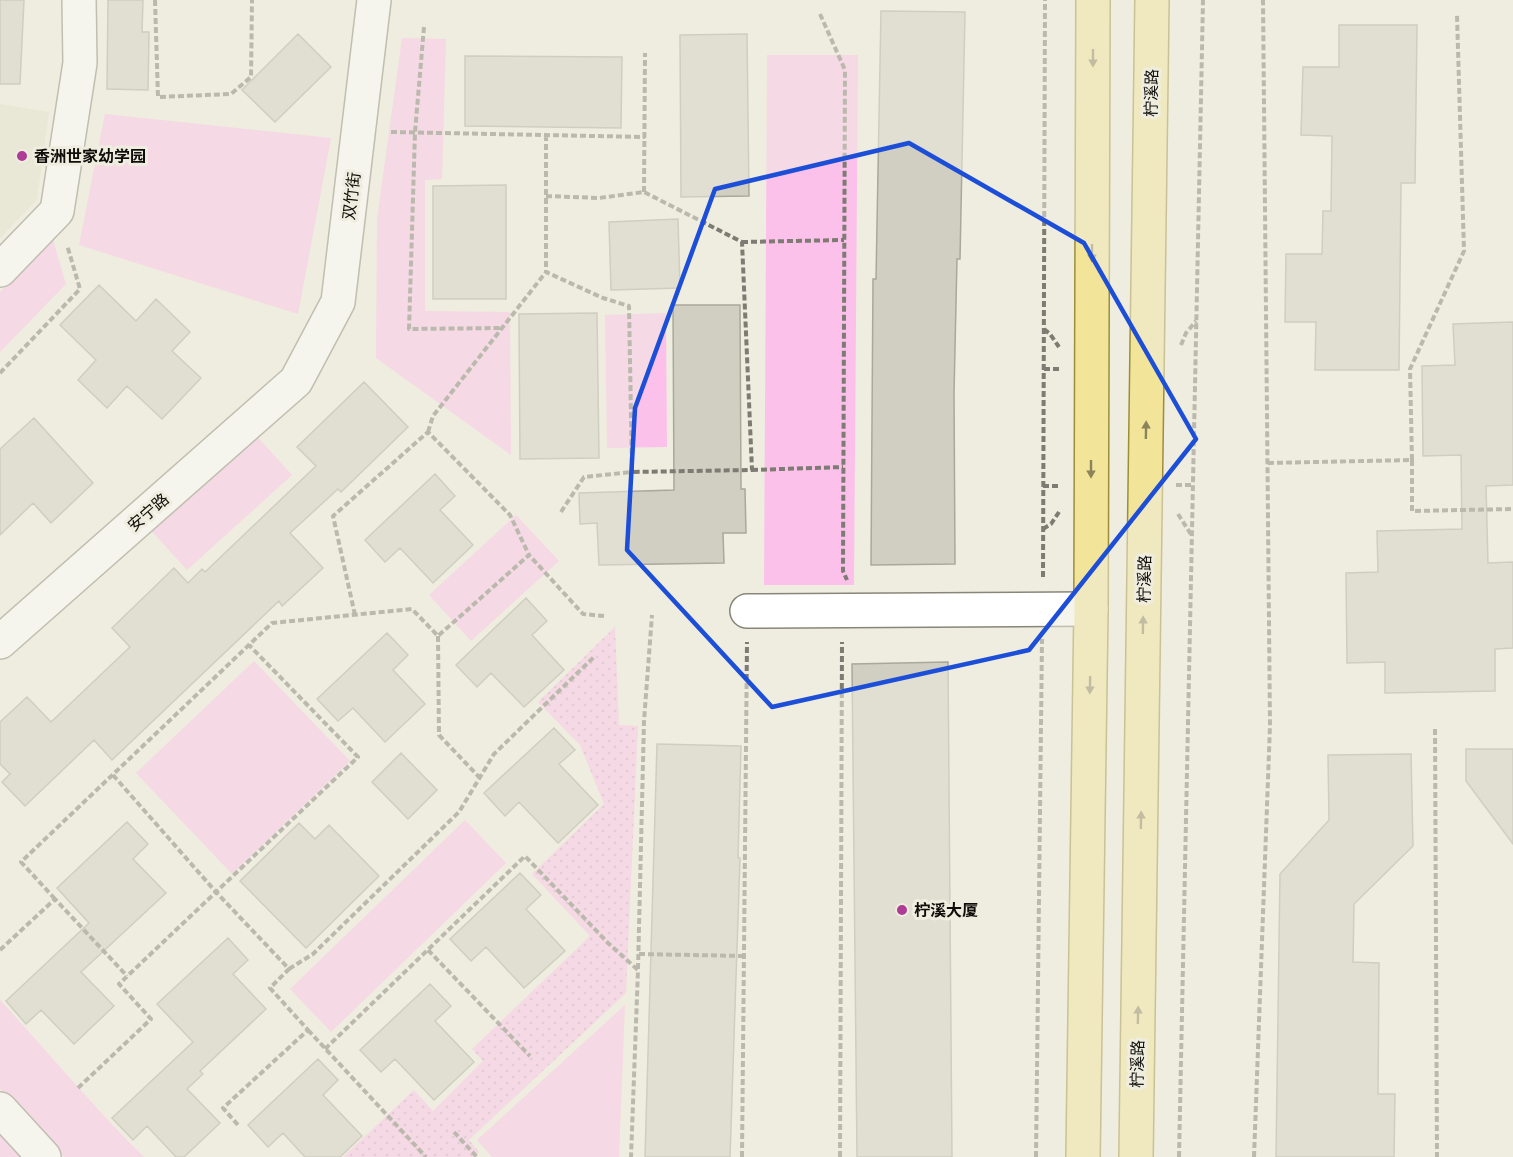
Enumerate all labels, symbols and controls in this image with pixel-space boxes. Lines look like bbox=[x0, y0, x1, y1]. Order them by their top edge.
one-way arrow bbox=[1088, 49, 1098, 68]
street label: 柠溪路 bbox=[1142, 69, 1160, 117]
place label: 香洲世家幼学园 bbox=[34, 147, 146, 165]
marker: 香洲世家幼学园 bbox=[15, 149, 29, 163]
street label: 双竹街 bbox=[339, 171, 363, 221]
one-way arrow bbox=[1087, 244, 1097, 263]
one-way arrow bbox=[1141, 420, 1151, 439]
one-way arrow bbox=[1086, 460, 1096, 479]
street label: 安宁路 bbox=[124, 489, 172, 535]
street label: 柠溪路 bbox=[1135, 555, 1153, 603]
one-way arrow bbox=[1138, 615, 1148, 634]
one-way arrow bbox=[1085, 676, 1095, 695]
one-way arrow bbox=[1136, 810, 1145, 829]
place label: 柠溪大厦 bbox=[914, 901, 978, 919]
marker: 柠溪大厦 bbox=[895, 903, 909, 917]
one-way arrow bbox=[1133, 1005, 1143, 1024]
street label: 柠溪路 bbox=[1128, 1040, 1146, 1088]

